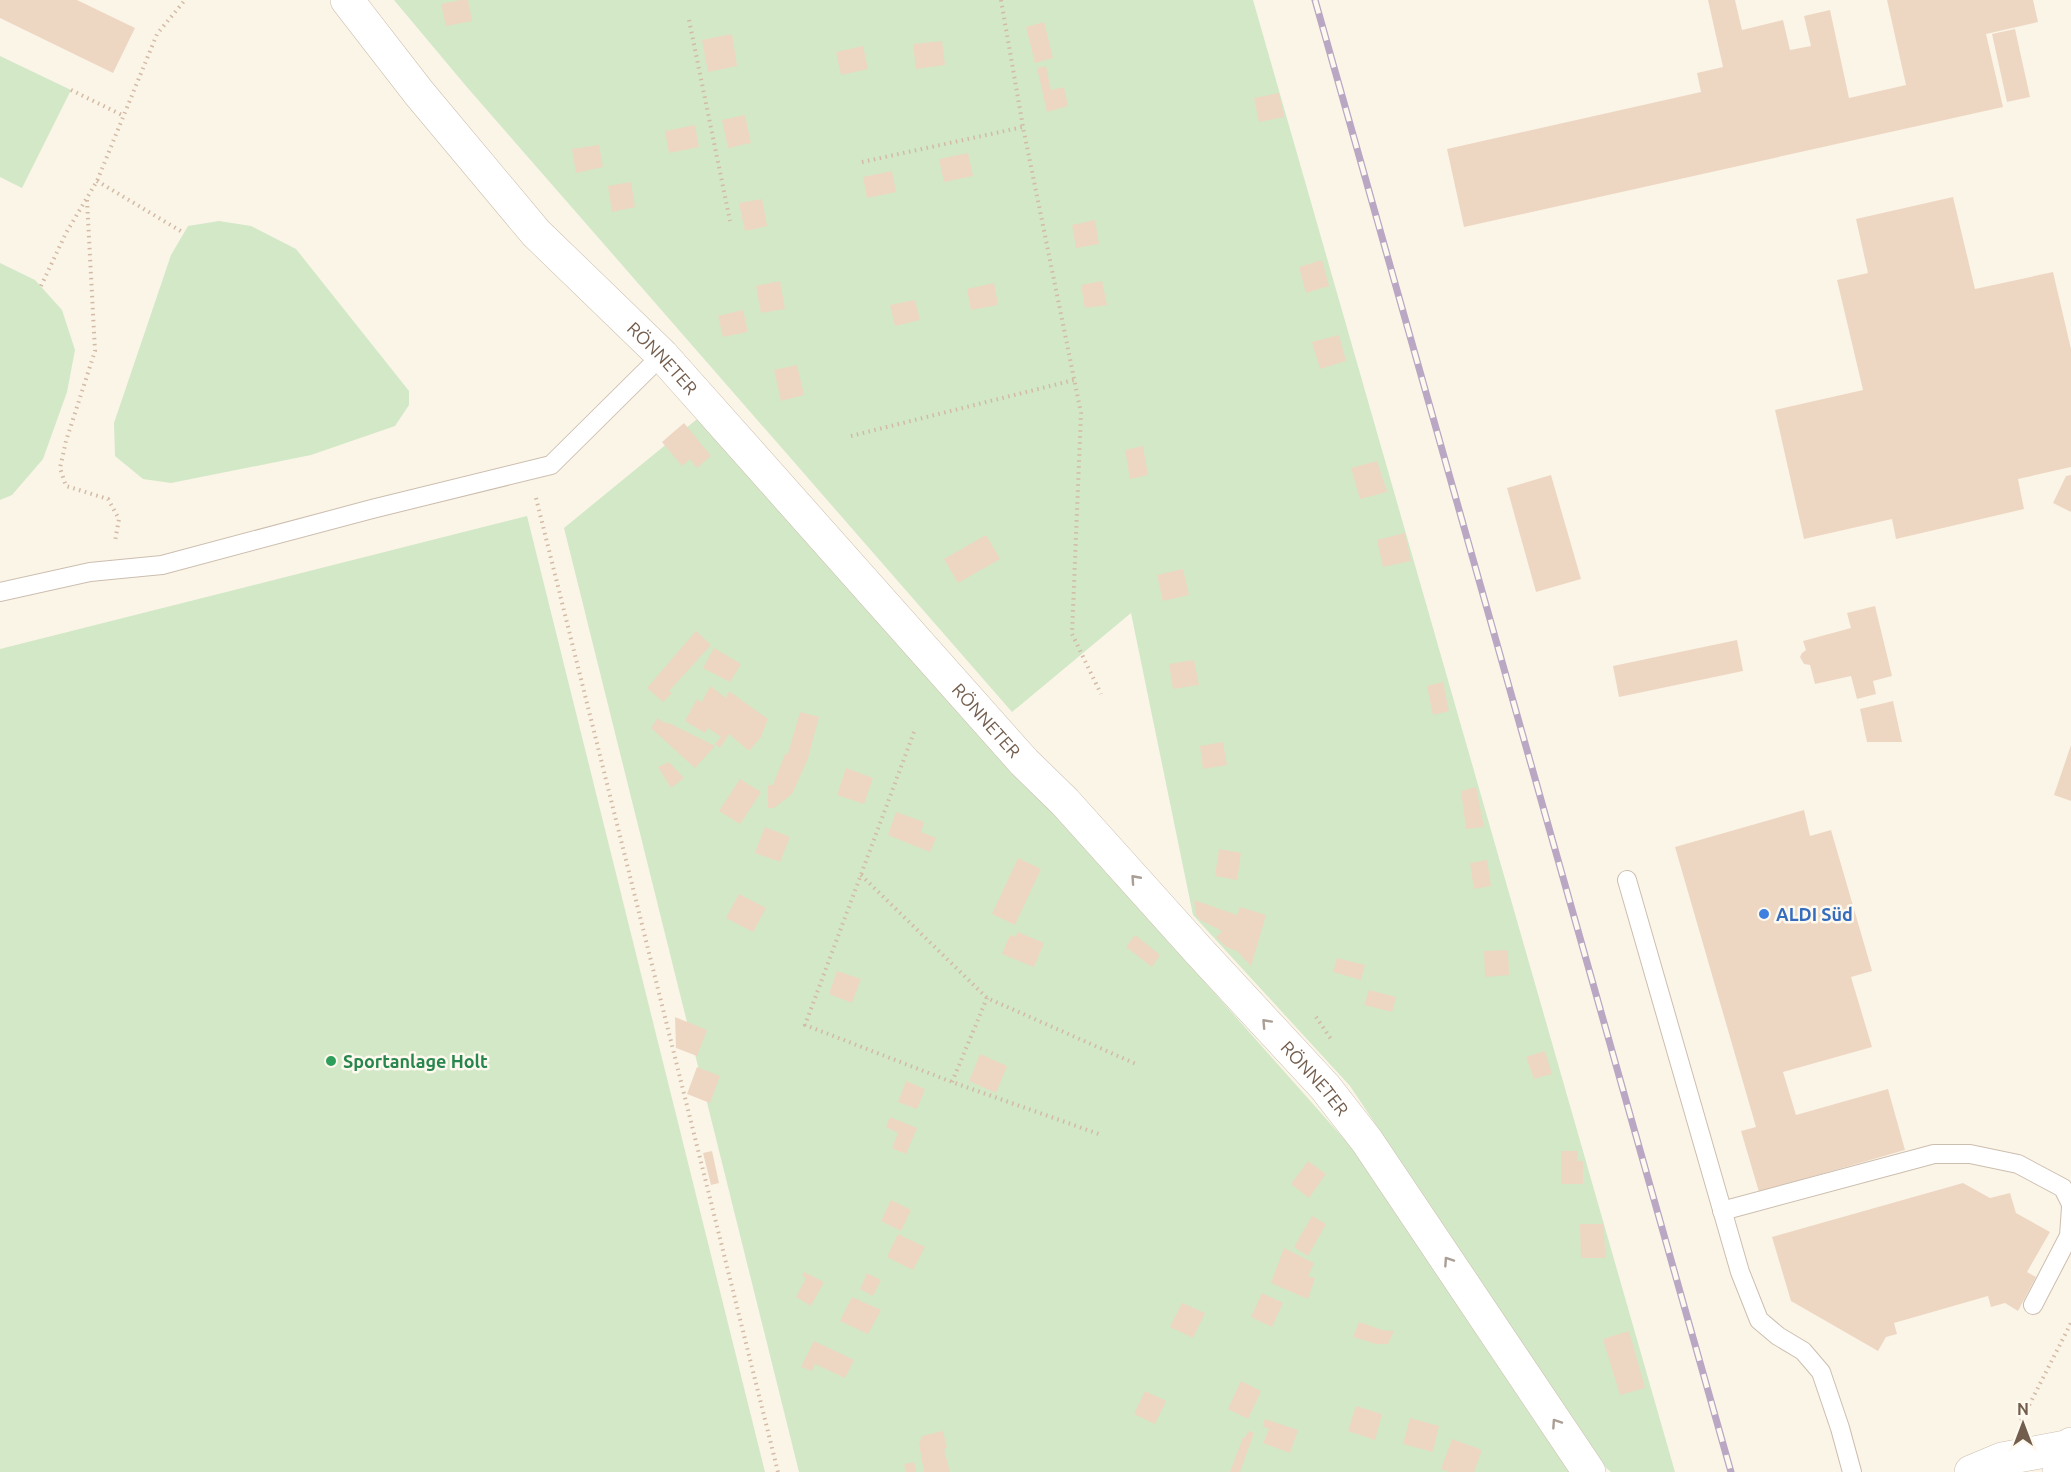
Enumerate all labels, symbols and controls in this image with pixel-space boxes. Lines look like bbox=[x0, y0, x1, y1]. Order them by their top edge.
street label: RÖNNETER bbox=[624, 317, 702, 398]
street label: RÖNNETER bbox=[949, 679, 1025, 761]
one-way arrow bbox=[1131, 876, 1142, 886]
place label: ALDI Süd bbox=[1776, 904, 1853, 924]
marker: ALDI Süd bbox=[1757, 907, 1771, 921]
one-way arrow bbox=[1262, 1020, 1273, 1030]
street label: RÖNNETER bbox=[1277, 1037, 1353, 1119]
place label: Sportanlage Holt bbox=[343, 1051, 488, 1071]
marker: Sportanlage Holt bbox=[324, 1054, 338, 1068]
one-way arrow bbox=[1444, 1257, 1455, 1268]
north arrow bbox=[1993, 1394, 2053, 1454]
text: N bbox=[2017, 1400, 2029, 1418]
one-way arrow bbox=[1552, 1419, 1564, 1429]

